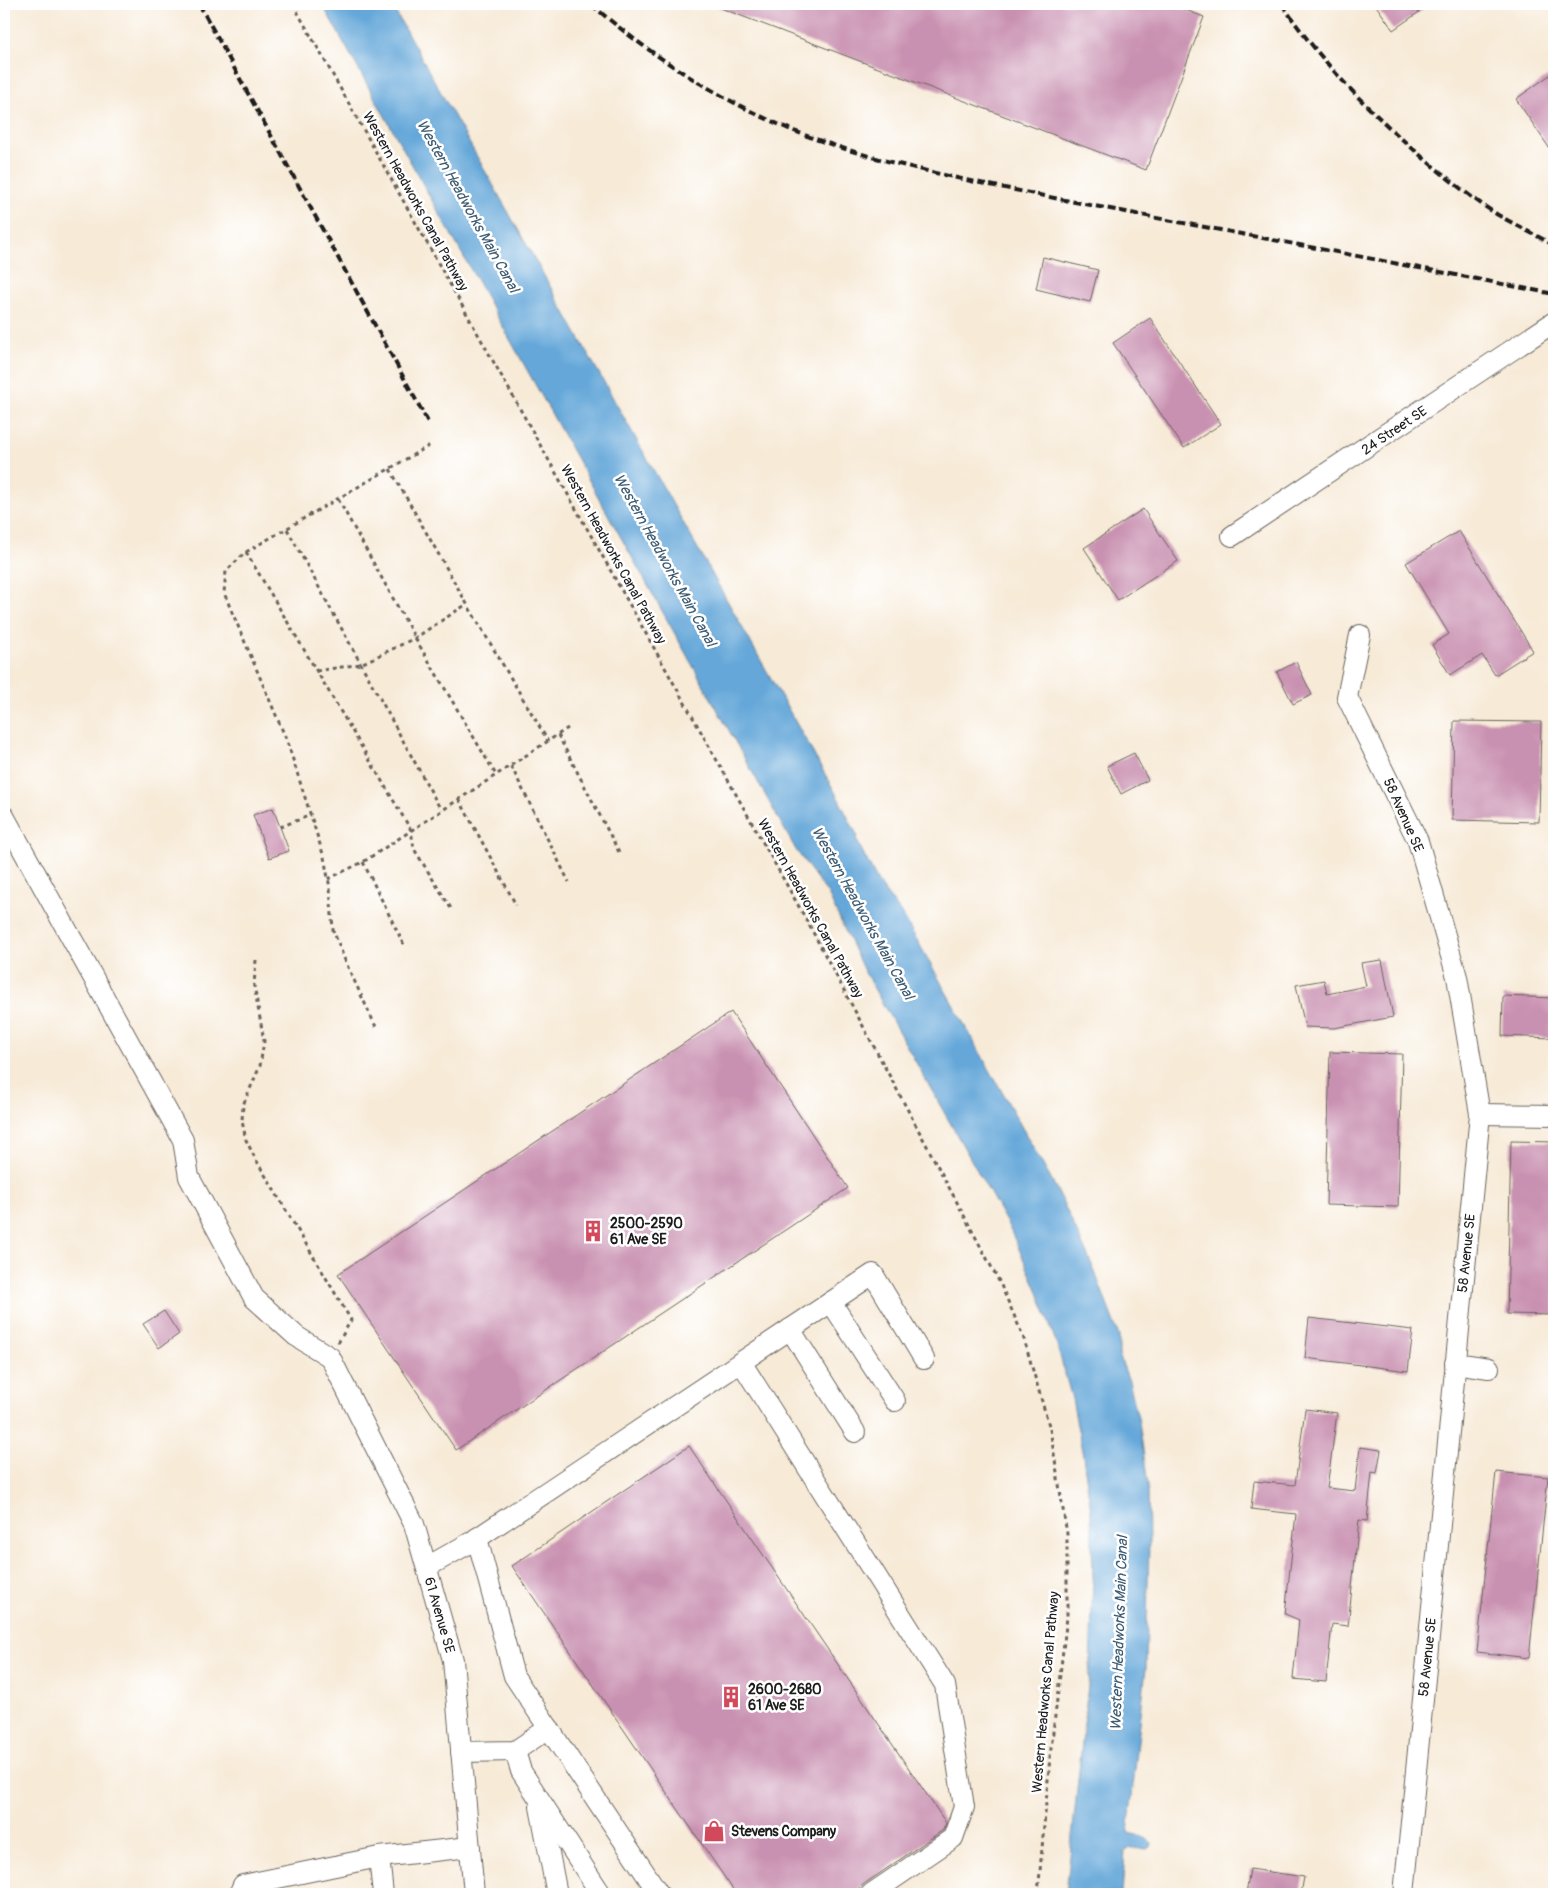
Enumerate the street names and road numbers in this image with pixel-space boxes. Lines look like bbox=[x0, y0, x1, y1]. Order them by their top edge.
street label: Western Headworks Canal Pathway bbox=[359, 109, 472, 294]
street label: 24 Street SE bbox=[1358, 402, 1430, 459]
street label: Western Headworks Canal Pathway bbox=[557, 462, 670, 647]
street label: 58 Avenue SE bbox=[1380, 776, 1427, 855]
street label: Western Headworks Canal Pathway bbox=[754, 816, 867, 1001]
street label: 58 Avenue SE bbox=[1454, 1213, 1479, 1293]
street label: 61 Avenue SE bbox=[421, 1575, 458, 1655]
street label: Western Headworks Canal Pathway bbox=[1028, 1591, 1063, 1794]
street label: 58 Avenue SE bbox=[1415, 1617, 1440, 1697]

